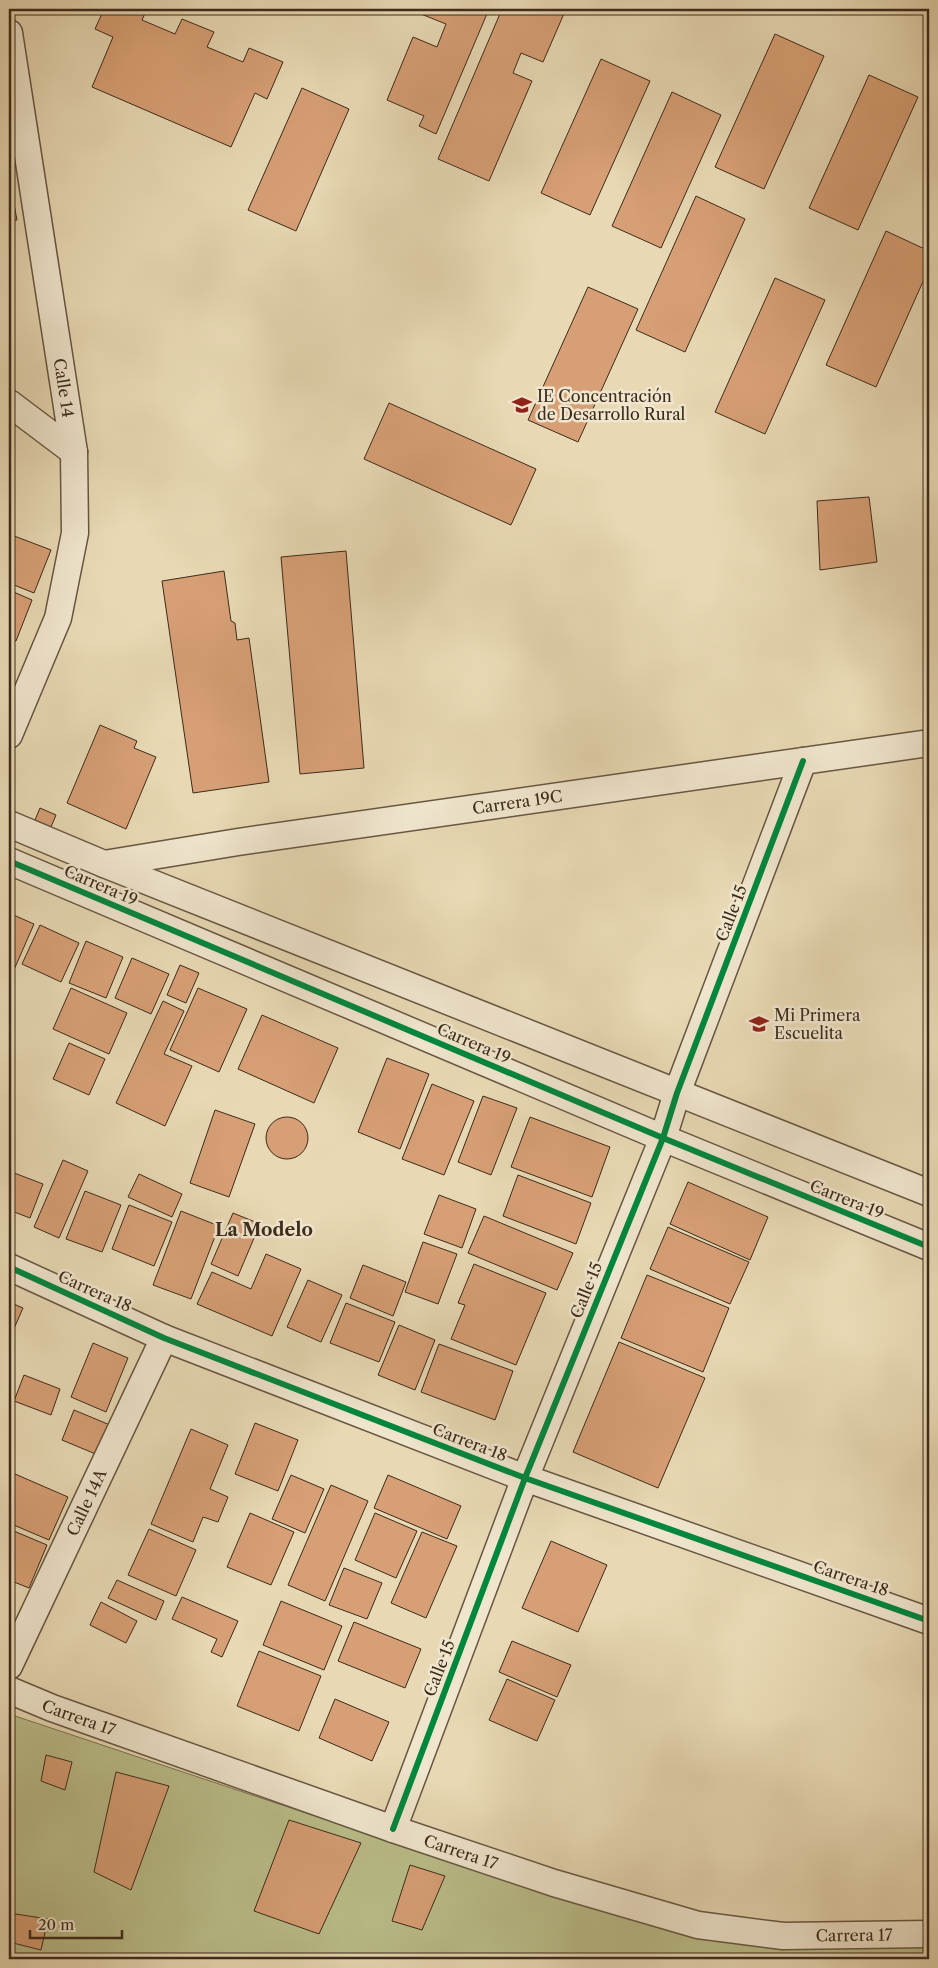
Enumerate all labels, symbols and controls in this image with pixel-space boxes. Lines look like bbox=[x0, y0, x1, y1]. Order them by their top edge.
street label: Calle 14 bbox=[50, 357, 78, 419]
place label: IE Concentración de Desarrollo Rural bbox=[537, 386, 686, 424]
school or university icon: IE Concentración de Desarrollo Rural bbox=[511, 394, 533, 416]
street label: Carrera 19C bbox=[471, 786, 564, 818]
street label: Carrera 19 bbox=[61, 861, 141, 909]
street label: Calle 15 bbox=[711, 882, 751, 944]
place label: Mi Primera Escuelita bbox=[774, 1005, 861, 1043]
school or university icon: Mi Primera Escuelita bbox=[748, 1013, 770, 1035]
street label: Carrera 19 bbox=[434, 1019, 514, 1067]
street label: Carrera 19 bbox=[807, 1175, 887, 1223]
district label: La Modelo bbox=[215, 1219, 313, 1241]
street label: Calle 15 bbox=[566, 1259, 606, 1321]
street label: Carrera 18 bbox=[55, 1266, 135, 1316]
street label: Carrera 18 bbox=[430, 1419, 510, 1465]
street label: Calle 14A bbox=[62, 1465, 111, 1539]
street label: Carrera 18 bbox=[811, 1556, 891, 1600]
street label: Calle 15 bbox=[419, 1637, 459, 1699]
street label: Carrera 17 bbox=[39, 1695, 118, 1740]
street label: Carrera 17 bbox=[421, 1830, 501, 1873]
scale bar bbox=[30, 1908, 122, 1940]
text: 20 m bbox=[38, 1915, 74, 1934]
street label: Carrera 17 bbox=[815, 1925, 893, 1946]

